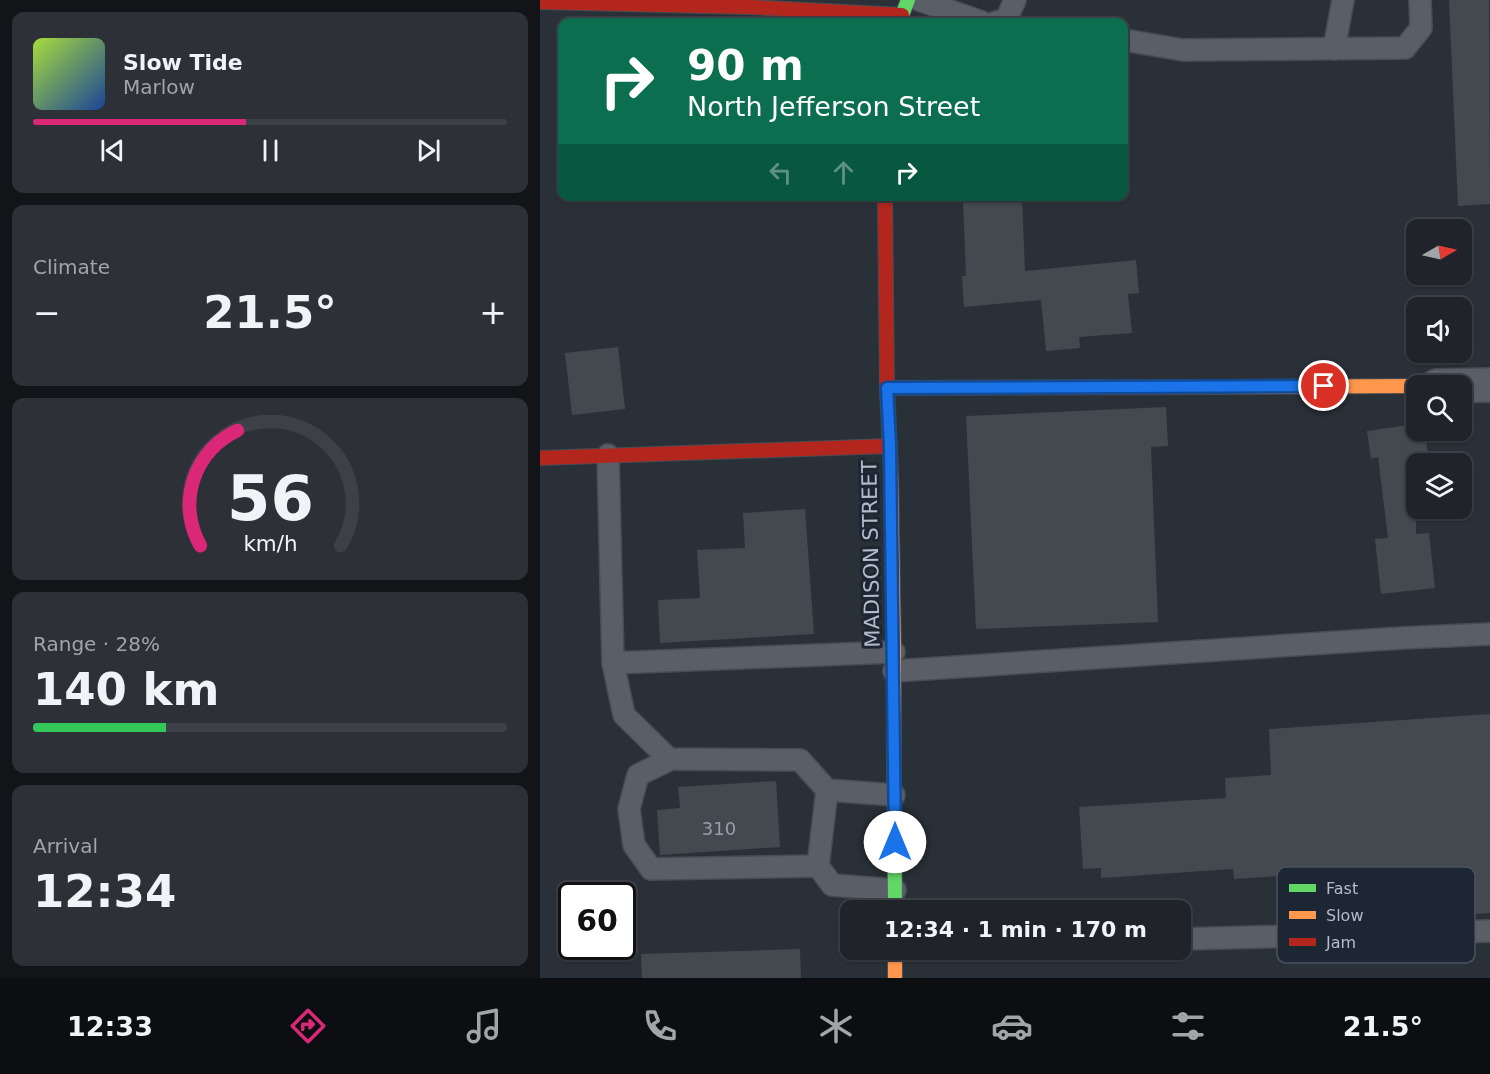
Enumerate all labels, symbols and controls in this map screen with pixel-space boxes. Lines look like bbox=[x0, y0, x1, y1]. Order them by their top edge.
text: 90 m bbox=[687, 41, 804, 90]
icon: right bbox=[588, 42, 666, 120]
text: Slow Tide bbox=[123, 50, 243, 75]
text: Marlow bbox=[123, 75, 195, 99]
text: North Jefferson Street bbox=[687, 91, 980, 122]
icon: previous bbox=[96, 134, 129, 167]
icon: pause bbox=[254, 134, 287, 167]
icon: next bbox=[412, 134, 445, 167]
icon: left bbox=[764, 156, 797, 189]
icon: ahead bbox=[827, 156, 860, 189]
icon: right bbox=[890, 156, 923, 189]
north arrow bbox=[1406, 219, 1472, 285]
map controls bbox=[1406, 219, 1472, 519]
text: Climate bbox=[33, 255, 110, 279]
text: 21.5° bbox=[203, 286, 337, 339]
text: − bbox=[33, 293, 61, 332]
text: + bbox=[479, 293, 507, 332]
button: sound bbox=[1406, 297, 1472, 363]
pin bbox=[1298, 360, 1349, 411]
icon: arrive bbox=[1307, 369, 1340, 402]
button: search bbox=[1406, 375, 1472, 441]
button: layers bbox=[1406, 453, 1472, 519]
street label: MADISON STREET bbox=[857, 460, 885, 648]
text: 56 bbox=[227, 462, 313, 535]
text: km/h bbox=[243, 531, 297, 556]
text: Range · 28% bbox=[33, 632, 160, 656]
text: 140 km bbox=[33, 663, 219, 716]
position arrow bbox=[863, 810, 927, 874]
house number: 310 bbox=[702, 818, 736, 839]
text: Arrival bbox=[33, 834, 98, 858]
text: 12:34 bbox=[33, 865, 176, 918]
legend bbox=[1277, 867, 1475, 963]
text: Fast bbox=[1326, 879, 1358, 898]
speed limit sign: 60 bbox=[558, 882, 636, 960]
text: Slow bbox=[1326, 906, 1363, 925]
text: 12:34 · 1 min · 170 m bbox=[884, 917, 1147, 942]
text: Jam bbox=[1325, 933, 1356, 952]
icon: directions bbox=[287, 1005, 329, 1047]
icon: music bbox=[463, 1005, 505, 1047]
icon: phone bbox=[639, 1005, 681, 1047]
icon: climate bbox=[815, 1005, 857, 1047]
icon: car bbox=[991, 1005, 1033, 1047]
icon: filters bbox=[1167, 1005, 1209, 1047]
text: 12:33 bbox=[67, 1011, 153, 1042]
text: 21.5° bbox=[1343, 1011, 1423, 1042]

